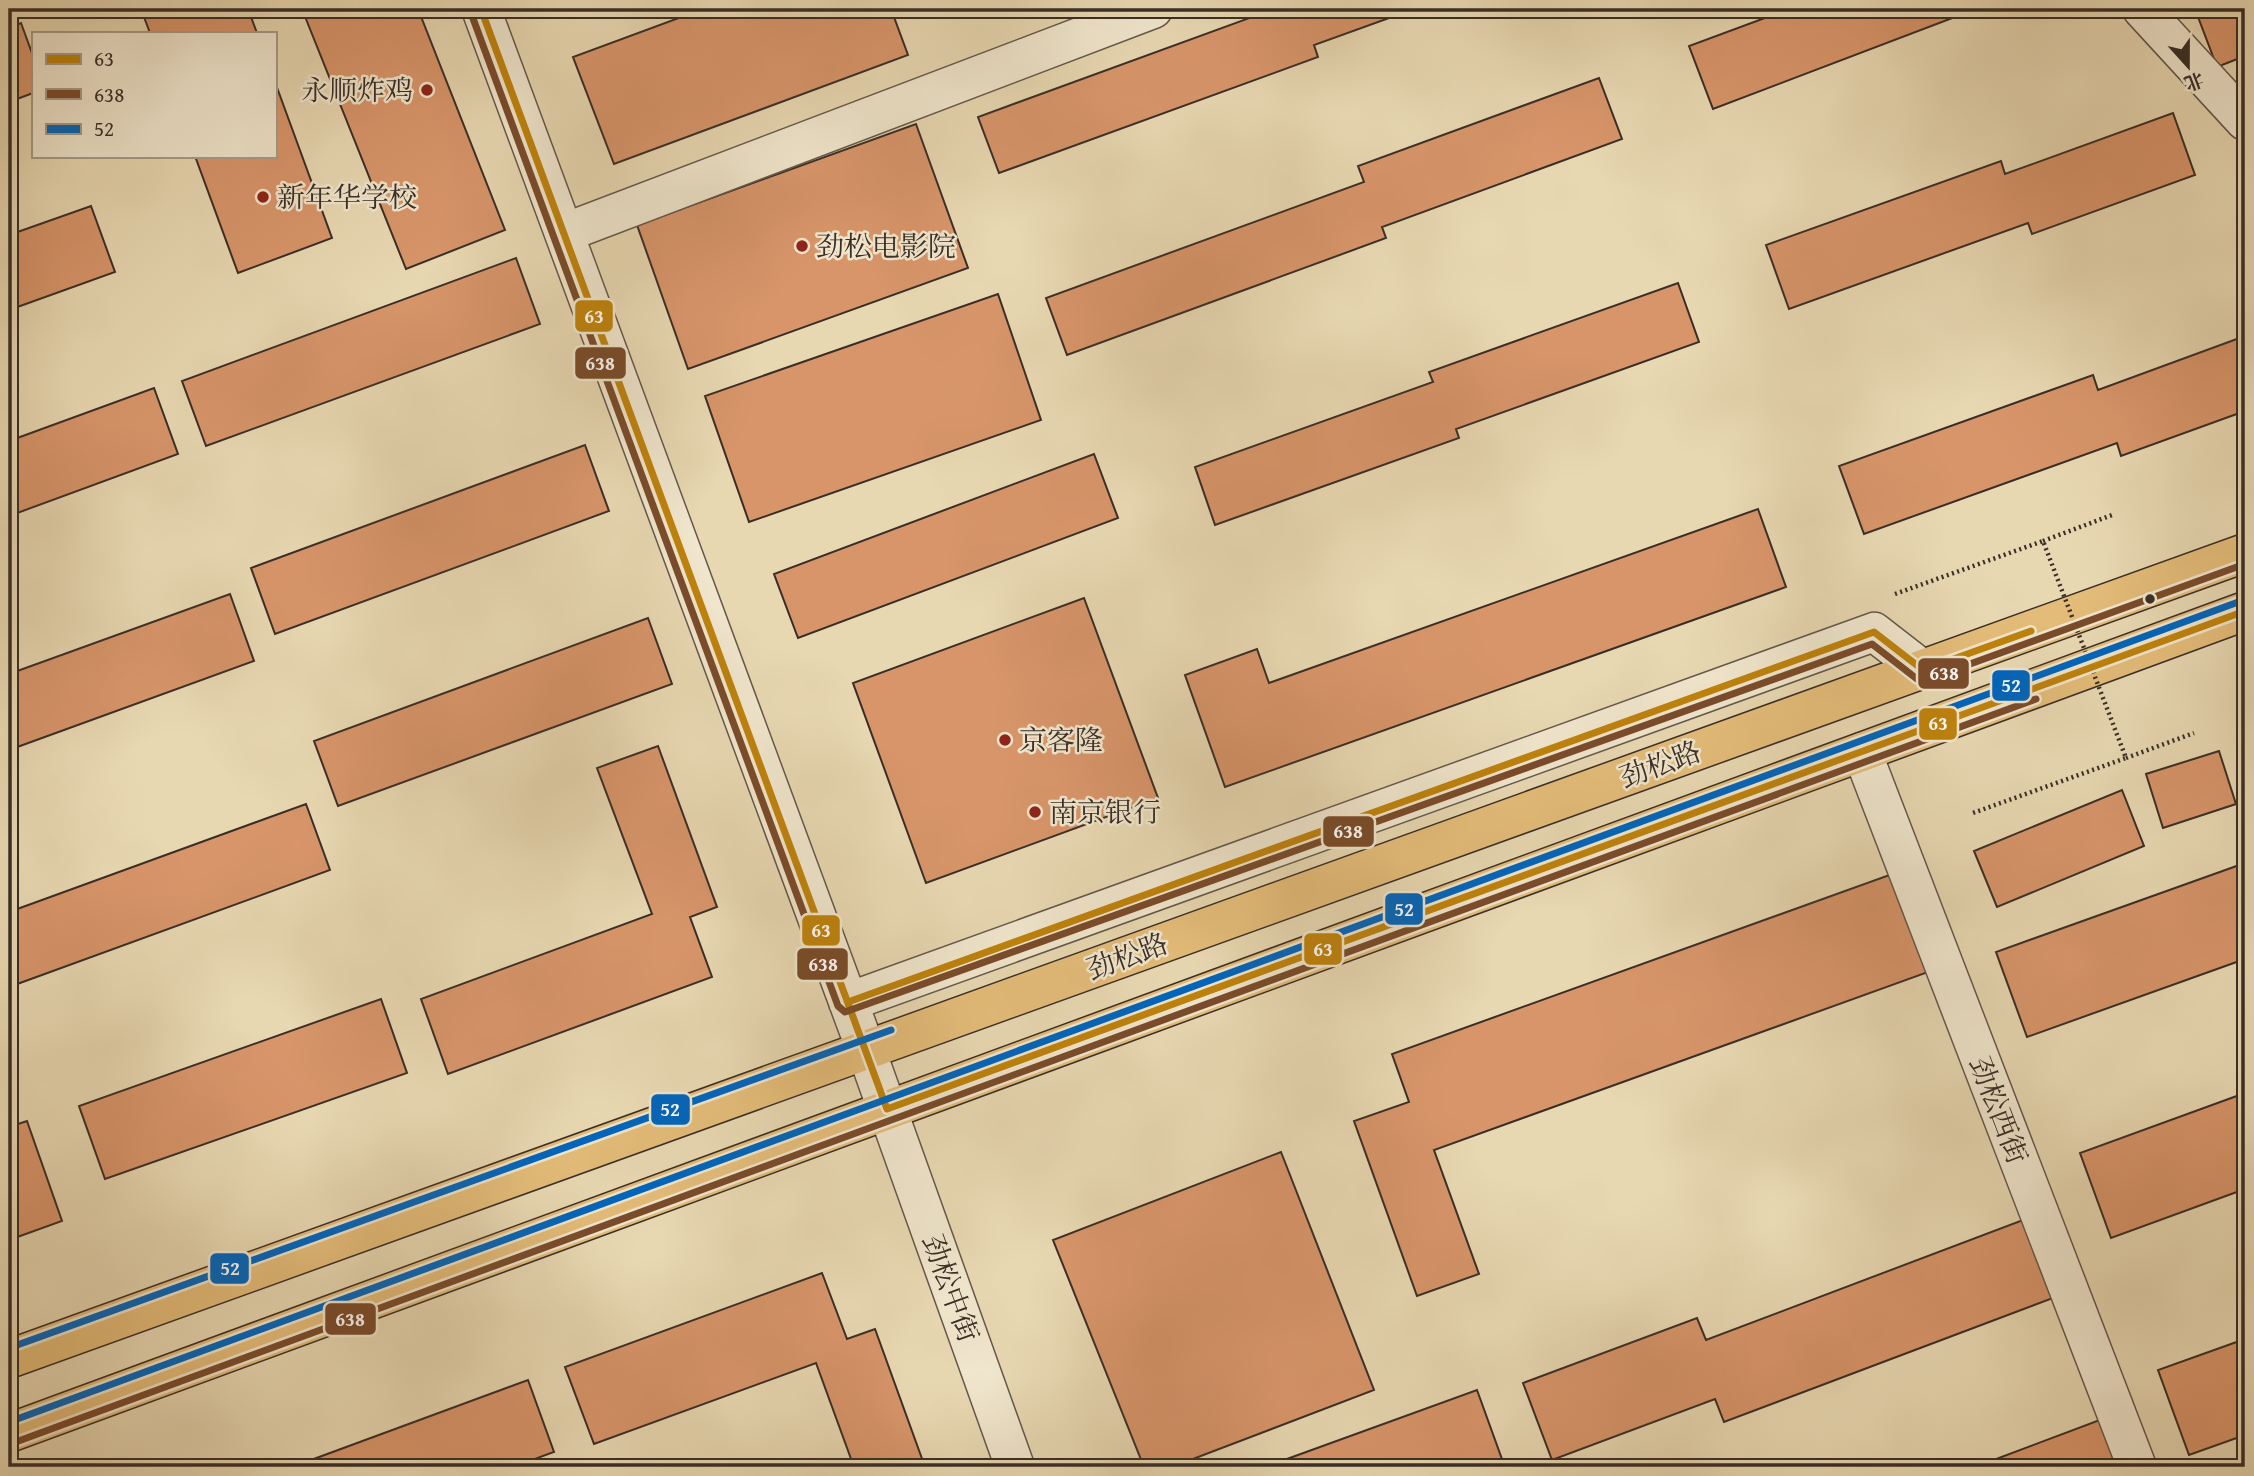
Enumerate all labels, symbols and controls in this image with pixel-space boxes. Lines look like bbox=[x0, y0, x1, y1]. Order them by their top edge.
legend bbox=[32, 32, 276, 158]
north arrow bbox=[2152, 32, 2222, 102]
text: 63 bbox=[94, 43, 114, 74]
text: 北 bbox=[2180, 65, 2208, 98]
place label: 永顺炸鸡 bbox=[301, 69, 413, 110]
text: 638 bbox=[94, 79, 124, 110]
marker: 永顺炸鸡 bbox=[419, 82, 435, 98]
text: 52 bbox=[94, 113, 114, 144]
place label: 新年华学校 bbox=[277, 176, 417, 217]
marker: 新年华学校 bbox=[255, 189, 271, 205]
place label: 劲松电影院 bbox=[816, 225, 956, 266]
marker: 劲松电影院 bbox=[794, 238, 810, 254]
line badge: 63 bbox=[574, 299, 614, 333]
text: 63 bbox=[584, 302, 604, 330]
line badge: 638 bbox=[574, 346, 627, 380]
text: 638 bbox=[585, 349, 615, 377]
unlabelled marker bbox=[2143, 592, 2157, 606]
line badge: 638 bbox=[1917, 657, 1970, 690]
text: 638 bbox=[1929, 659, 1959, 687]
line badge: 52 bbox=[1991, 669, 2031, 702]
text: 52 bbox=[2001, 671, 2021, 699]
line badge: 63 bbox=[1918, 707, 1958, 741]
text: 63 bbox=[1928, 709, 1948, 737]
place label: 京客隆 bbox=[1019, 719, 1103, 760]
street label: 劲松路 bbox=[1613, 730, 1706, 797]
marker: 京客隆 bbox=[997, 732, 1013, 748]
place label: 南京银行 bbox=[1049, 791, 1161, 832]
marker: 南京银行 bbox=[1027, 804, 1043, 820]
line badge: 638 bbox=[1322, 815, 1375, 848]
text: 638 bbox=[1333, 817, 1363, 845]
line badge: 52 bbox=[1384, 892, 1424, 926]
text: 52 bbox=[1394, 895, 1414, 923]
line badge: 63 bbox=[801, 914, 841, 947]
text: 63 bbox=[811, 916, 831, 944]
street label: 劲松路 bbox=[1080, 922, 1173, 989]
line badge: 63 bbox=[1303, 932, 1343, 966]
text: 63 bbox=[1313, 935, 1333, 963]
line badge: 638 bbox=[796, 947, 849, 981]
text: 638 bbox=[808, 950, 838, 978]
street label: 劲松西街 bbox=[1960, 1050, 2039, 1169]
line badge: 52 bbox=[650, 1093, 691, 1126]
text: 52 bbox=[660, 1095, 680, 1123]
street label: 劲松中街 bbox=[913, 1228, 990, 1347]
line badge: 52 bbox=[209, 1252, 250, 1285]
text: 52 bbox=[220, 1254, 240, 1282]
line badge: 638 bbox=[324, 1302, 377, 1336]
text: 638 bbox=[335, 1305, 365, 1333]

